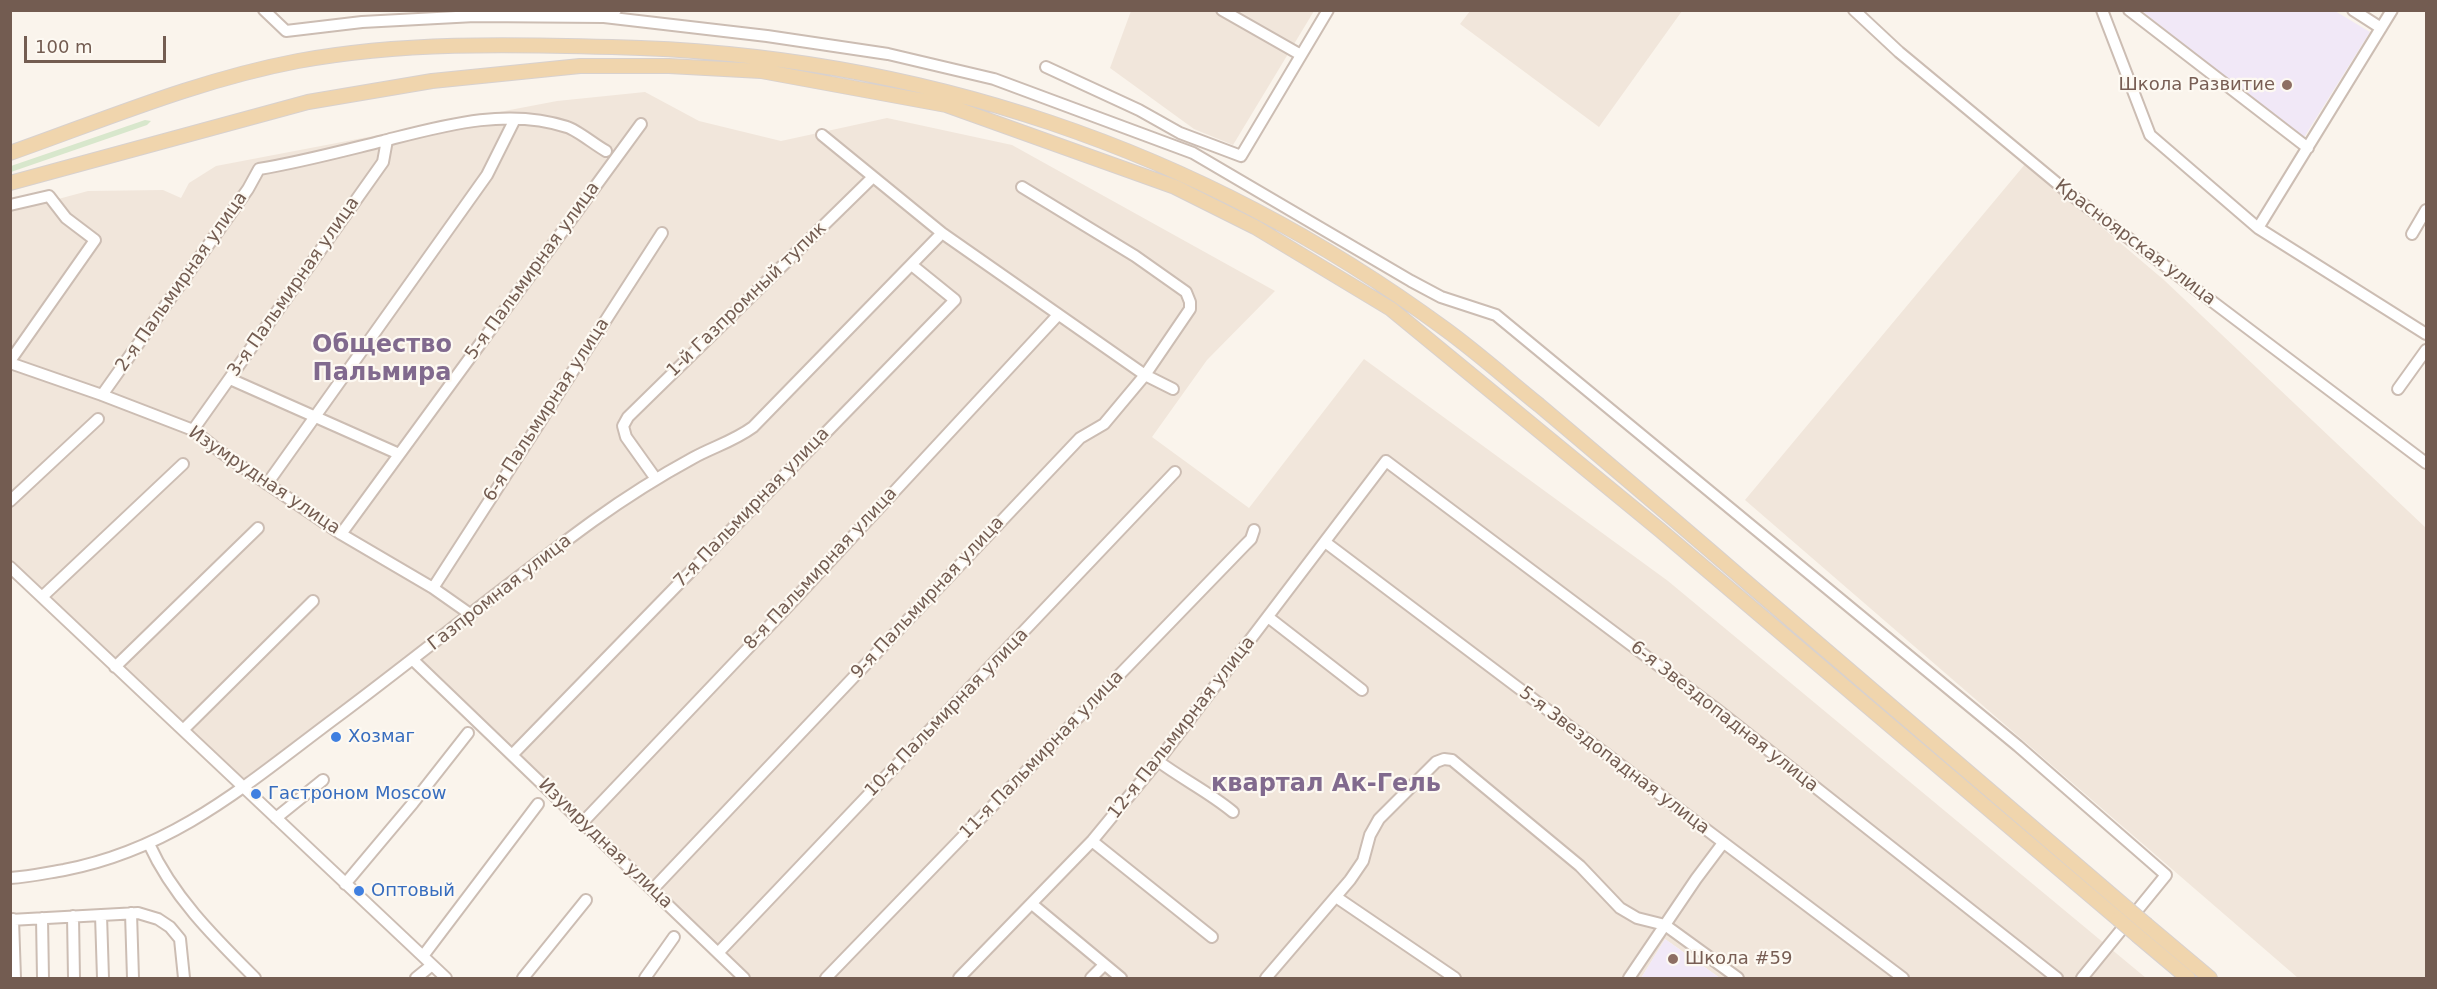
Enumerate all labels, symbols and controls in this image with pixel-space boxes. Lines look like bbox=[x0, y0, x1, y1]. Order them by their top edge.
scale bar bbox=[27, 24, 170, 62]
text: 100 m bbox=[35, 36, 93, 57]
place label: Школа Развитие bbox=[2119, 74, 2275, 96]
marker: Школа Развитие bbox=[2280, 78, 2294, 92]
street label: Красноярская улица bbox=[2050, 176, 2220, 310]
street label: 5-я Пальмирная улица bbox=[461, 178, 605, 364]
street label: 2-я Пальмирная улица bbox=[112, 188, 252, 376]
street label: 3-я Пальмирная улица bbox=[224, 193, 364, 381]
street label: 1-й Газпромный тупик bbox=[663, 218, 831, 382]
street label: 6-я Пальмирная улица bbox=[480, 314, 614, 506]
district label: Общество Пальмира bbox=[312, 332, 452, 388]
street label: Изумрудная улица bbox=[184, 422, 344, 540]
street label: 7-я Пальмирная улица bbox=[670, 423, 834, 593]
street label: 8-я Пальмирная улица bbox=[740, 483, 902, 655]
street label: 9-я Пальмирная улица bbox=[847, 512, 1009, 684]
street label: Газпромная улица bbox=[424, 530, 576, 656]
street label: 10-я Пальмирная улица bbox=[861, 624, 1033, 802]
street label: 12-я Пальмирная улица bbox=[1104, 632, 1260, 824]
street label: 6-я Звездопадная улица bbox=[1626, 637, 1822, 797]
street label: 11-я Пальмирная улица bbox=[956, 666, 1128, 844]
street label: 5-я Звездопадная улица bbox=[1515, 682, 1713, 840]
place label: Хозмаг bbox=[348, 726, 415, 748]
marker: Хозмаг bbox=[329, 730, 343, 744]
district label: квартал Ак-Гель bbox=[1211, 771, 1441, 799]
street label: Изумрудная улица bbox=[533, 774, 677, 914]
place label: Гастроном Moscow bbox=[268, 783, 446, 805]
marker: Гастроном Moscow bbox=[249, 787, 263, 801]
place label: Оптовый bbox=[371, 880, 455, 902]
marker: Оптовый bbox=[352, 884, 366, 898]
place label: Школа #59 bbox=[1685, 948, 1792, 970]
marker: Школа #59 bbox=[1666, 952, 1680, 966]

